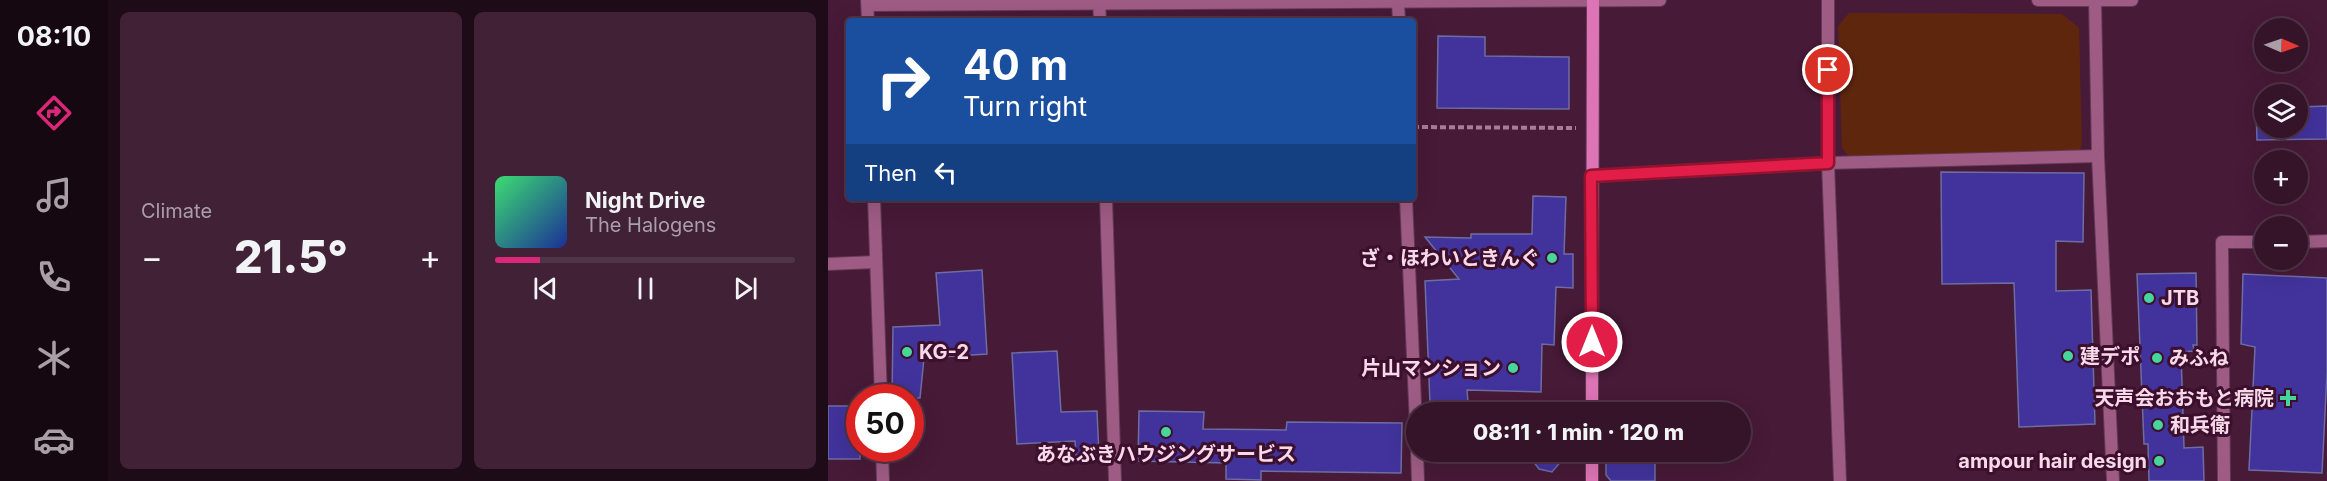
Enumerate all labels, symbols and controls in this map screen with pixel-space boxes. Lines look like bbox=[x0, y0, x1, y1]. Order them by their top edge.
north arrow bbox=[2254, 18, 2308, 72]
map controls bbox=[2254, 18, 2308, 270]
text: 08:10 bbox=[17, 20, 91, 53]
text: 40 m bbox=[963, 39, 1068, 90]
icon: right bbox=[864, 42, 942, 120]
pin bbox=[1802, 44, 1853, 95]
icon: arrive bbox=[1811, 53, 1844, 86]
button: layers bbox=[2254, 84, 2308, 138]
text: Turn right bbox=[963, 90, 1087, 123]
icon: directions bbox=[33, 92, 75, 134]
button: + bbox=[2254, 150, 2308, 204]
icon: left bbox=[929, 156, 962, 189]
text: Then bbox=[864, 160, 917, 186]
icon: music bbox=[33, 174, 75, 216]
text: Night Drive bbox=[585, 187, 705, 213]
text: Climate bbox=[141, 199, 212, 223]
text: The Halogens bbox=[585, 213, 716, 237]
button: − bbox=[2254, 216, 2308, 270]
text: 21.5° bbox=[234, 229, 348, 284]
text: − bbox=[141, 237, 163, 277]
text: + bbox=[419, 237, 441, 277]
place label: ざ・ほわいときんぐ bbox=[1360, 246, 1540, 270]
marker: ざ・ほわいときんぐ bbox=[1545, 251, 1559, 265]
icon: phone bbox=[33, 256, 75, 298]
icon: previous bbox=[529, 272, 562, 305]
icon: pause bbox=[629, 272, 662, 305]
icon: next bbox=[729, 272, 762, 305]
place label: JTB bbox=[2161, 286, 2199, 310]
marker: JTB bbox=[2142, 291, 2156, 305]
position arrow bbox=[1560, 310, 1624, 374]
icon: climate bbox=[33, 337, 75, 379]
place label: KG-2 bbox=[919, 340, 969, 364]
place label: 建デポ bbox=[2080, 344, 2140, 368]
marker: KG-2 bbox=[900, 345, 914, 359]
place label: みふね bbox=[2169, 346, 2229, 370]
marker: 建デポ bbox=[2061, 349, 2075, 363]
marker: みふね bbox=[2150, 351, 2164, 365]
place label: 片山マンション bbox=[1361, 356, 1501, 380]
marker: 片山マンション bbox=[1506, 361, 1520, 375]
speed limit sign: 50 bbox=[846, 384, 924, 462]
place label: 天声会おおもと病院 bbox=[2094, 386, 2274, 410]
marker: 天声会おおもと病院 bbox=[2279, 389, 2297, 407]
place label: 和兵衛 bbox=[2170, 413, 2230, 437]
marker: 和兵衛 bbox=[2151, 418, 2165, 432]
icon: car bbox=[33, 419, 75, 461]
text: 08:11 · 1 min · 120 m bbox=[1473, 419, 1684, 445]
marker: あなぶきハウジングサービス bbox=[1159, 425, 1173, 439]
place label: あなぶきハウジングサービス bbox=[1036, 442, 1296, 466]
place label: ampour hair design bbox=[1958, 449, 2147, 473]
marker: ampour hair design bbox=[2152, 454, 2166, 468]

